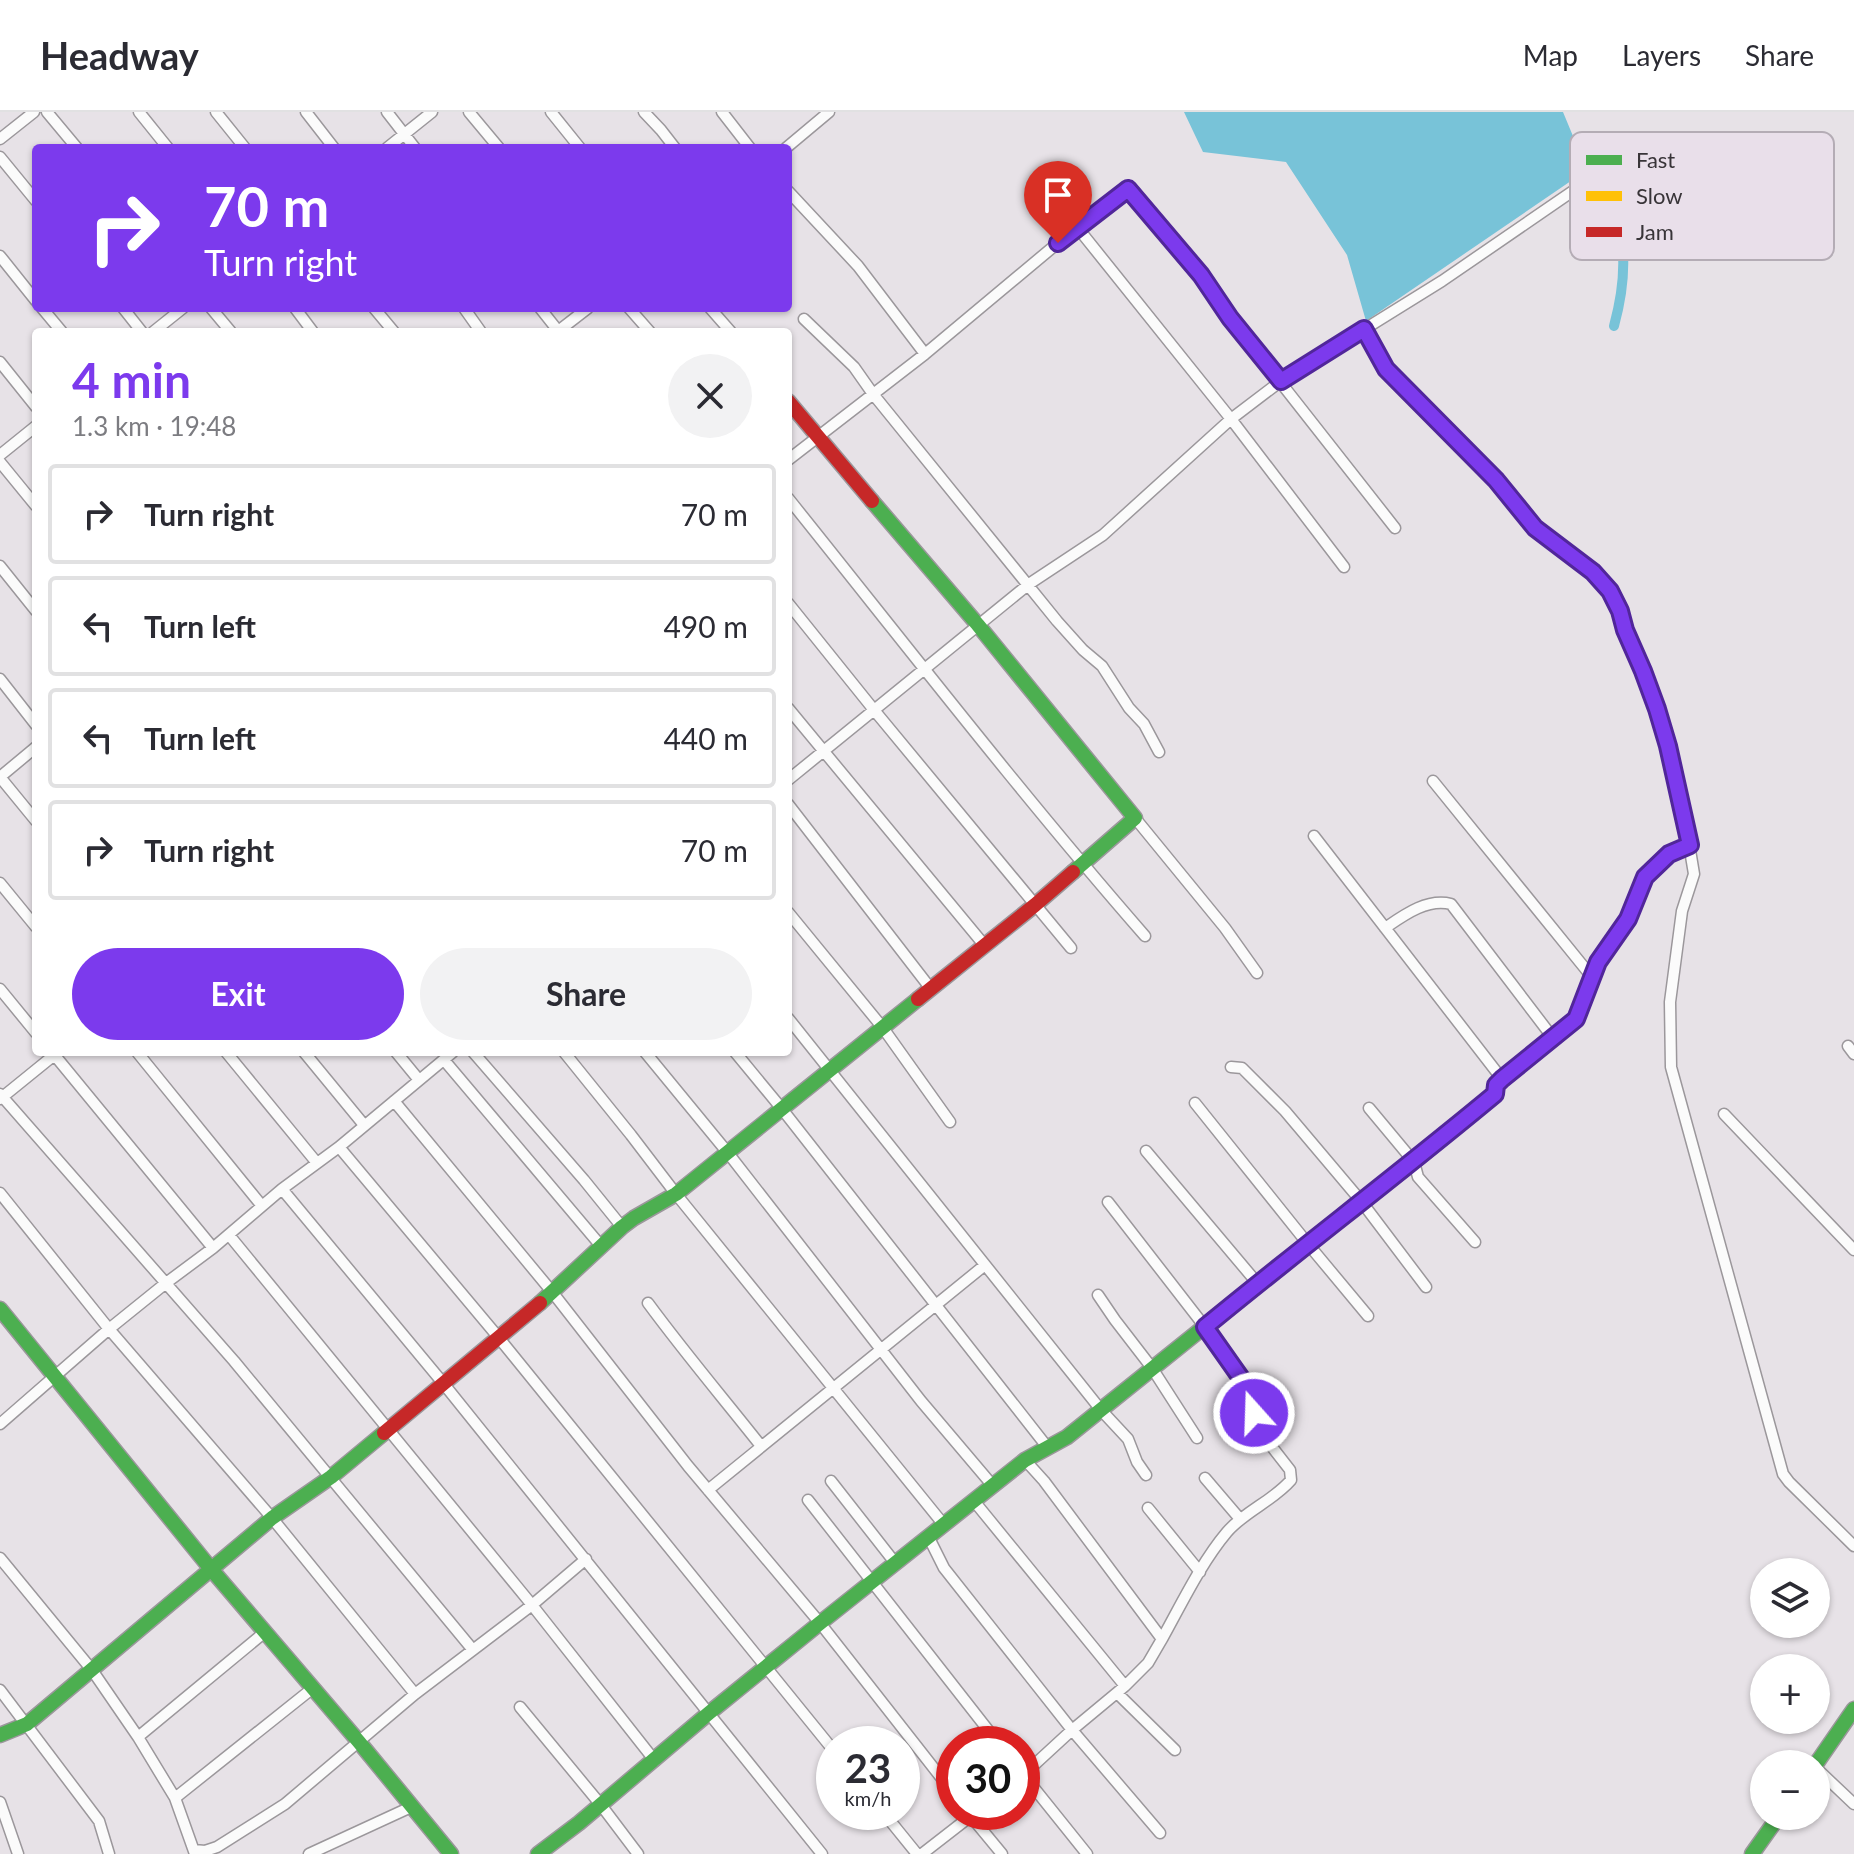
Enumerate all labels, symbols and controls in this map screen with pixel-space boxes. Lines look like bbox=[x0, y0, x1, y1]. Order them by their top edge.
text: Headway bbox=[40, 32, 199, 78]
text: Map bbox=[1523, 38, 1578, 72]
text: Layers bbox=[1622, 38, 1701, 72]
text: Share bbox=[1745, 38, 1814, 72]
legend bbox=[1570, 132, 1834, 260]
text: Fast bbox=[1636, 146, 1675, 173]
pin bbox=[1024, 161, 1092, 243]
text: 70 m bbox=[204, 172, 329, 239]
icon: arrive bbox=[1036, 173, 1080, 217]
icon: right bbox=[72, 176, 176, 280]
text: Slow bbox=[1636, 182, 1683, 209]
text: Jam bbox=[1636, 218, 1674, 245]
text: Turn right bbox=[204, 240, 357, 284]
text: 4 min bbox=[72, 351, 191, 408]
button: close bbox=[668, 354, 752, 438]
text: 1.3 km · 19:48 bbox=[72, 410, 236, 442]
icon: right bbox=[76, 492, 120, 536]
text: Turn right bbox=[144, 496, 274, 532]
text: 70 m bbox=[681, 496, 748, 532]
icon: left bbox=[76, 604, 120, 648]
text: Turn left bbox=[144, 608, 256, 644]
text: 490 m bbox=[663, 608, 748, 644]
icon: left bbox=[76, 716, 120, 760]
text: Turn left bbox=[144, 720, 256, 756]
text: 440 m bbox=[663, 720, 748, 756]
icon: right bbox=[76, 828, 120, 872]
text: Turn right bbox=[144, 832, 274, 868]
text: 70 m bbox=[681, 832, 748, 868]
button: Exit bbox=[72, 948, 404, 1040]
button: Share bbox=[420, 948, 752, 1040]
position arrow bbox=[1212, 1371, 1296, 1455]
map controls bbox=[1750, 1558, 1830, 1830]
button: layers bbox=[1750, 1558, 1830, 1638]
button: + bbox=[1750, 1654, 1830, 1734]
speed limit sign: 30 bbox=[936, 1726, 1040, 1830]
text: 23 bbox=[845, 1744, 891, 1792]
button: − bbox=[1750, 1750, 1830, 1830]
text: km/h bbox=[845, 1786, 891, 1810]

